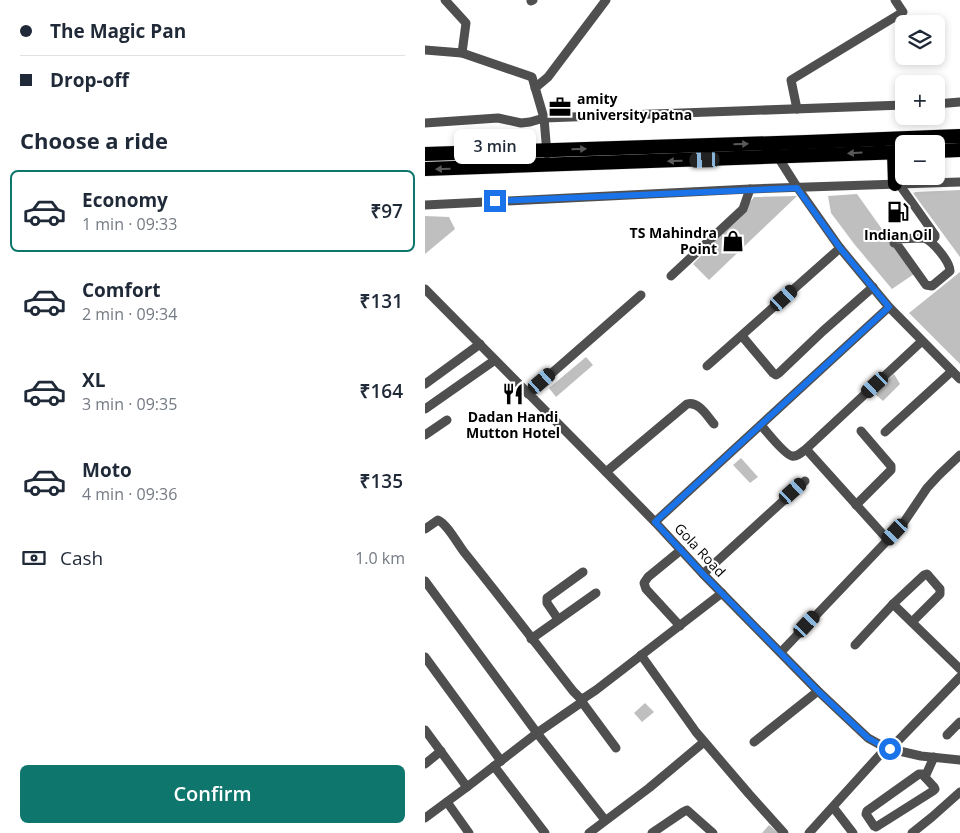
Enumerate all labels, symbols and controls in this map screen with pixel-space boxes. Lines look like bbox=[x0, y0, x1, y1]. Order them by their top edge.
map controls bbox=[895, 15, 945, 185]
button: layers bbox=[895, 15, 945, 65]
text: The Magic Pan bbox=[50, 18, 186, 44]
text: Drop-off bbox=[50, 67, 129, 93]
button: + bbox=[895, 75, 945, 125]
place label: amity university patna bbox=[577, 89, 692, 124]
office icon: amity university patna bbox=[547, 94, 573, 120]
text: Choose a ride bbox=[20, 125, 168, 155]
callout: 3 min bbox=[454, 128, 536, 164]
text: 3 min bbox=[473, 135, 517, 157]
button: − bbox=[895, 135, 945, 185]
one-way arrow bbox=[733, 140, 749, 148]
one-way arrow bbox=[571, 145, 587, 153]
one-way arrow bbox=[847, 150, 863, 158]
car bbox=[689, 152, 720, 168]
one-way arrow bbox=[667, 157, 683, 165]
one-way arrow bbox=[435, 165, 451, 173]
text: Economy bbox=[82, 187, 168, 213]
icon: car bbox=[22, 189, 67, 234]
route end bbox=[484, 190, 506, 212]
text: ₹97 bbox=[370, 198, 403, 224]
fuel station icon: Indian Oil bbox=[885, 199, 911, 225]
text: 1 min · 09:33 bbox=[82, 213, 177, 235]
place label: TS Mahindra Point bbox=[630, 223, 717, 258]
place label: Indian Oil bbox=[864, 225, 932, 244]
shop icon: TS Mahindra Point bbox=[720, 228, 746, 254]
text: Comfort bbox=[82, 277, 161, 303]
icon: car bbox=[22, 279, 67, 324]
car bbox=[767, 282, 800, 314]
text: ₹131 bbox=[360, 288, 403, 314]
text: 2 min · 09:34 bbox=[82, 303, 177, 325]
car bbox=[525, 365, 558, 397]
text: XL bbox=[82, 367, 105, 393]
icon: car bbox=[22, 369, 67, 414]
car bbox=[858, 369, 891, 401]
text: ₹164 bbox=[360, 378, 403, 404]
restaurant icon: Dadan Handi Mutton Hotel bbox=[500, 381, 526, 407]
text: 3 min · 09:35 bbox=[82, 393, 177, 415]
place label: Dadan Handi Mutton Hotel bbox=[466, 407, 560, 442]
text: Moto bbox=[82, 457, 132, 483]
icon: car bbox=[22, 459, 67, 504]
text: ₹135 bbox=[360, 468, 403, 494]
car bbox=[776, 475, 809, 507]
text: 4 min · 09:36 bbox=[82, 483, 177, 505]
car bbox=[879, 516, 910, 548]
street label: Gola Road bbox=[671, 519, 730, 581]
icon: cash bbox=[20, 544, 48, 572]
text: Cash bbox=[60, 545, 103, 571]
text: 1.0 km bbox=[355, 547, 405, 569]
car bbox=[791, 608, 822, 640]
route start bbox=[879, 738, 901, 760]
button: Confirm bbox=[20, 765, 405, 823]

